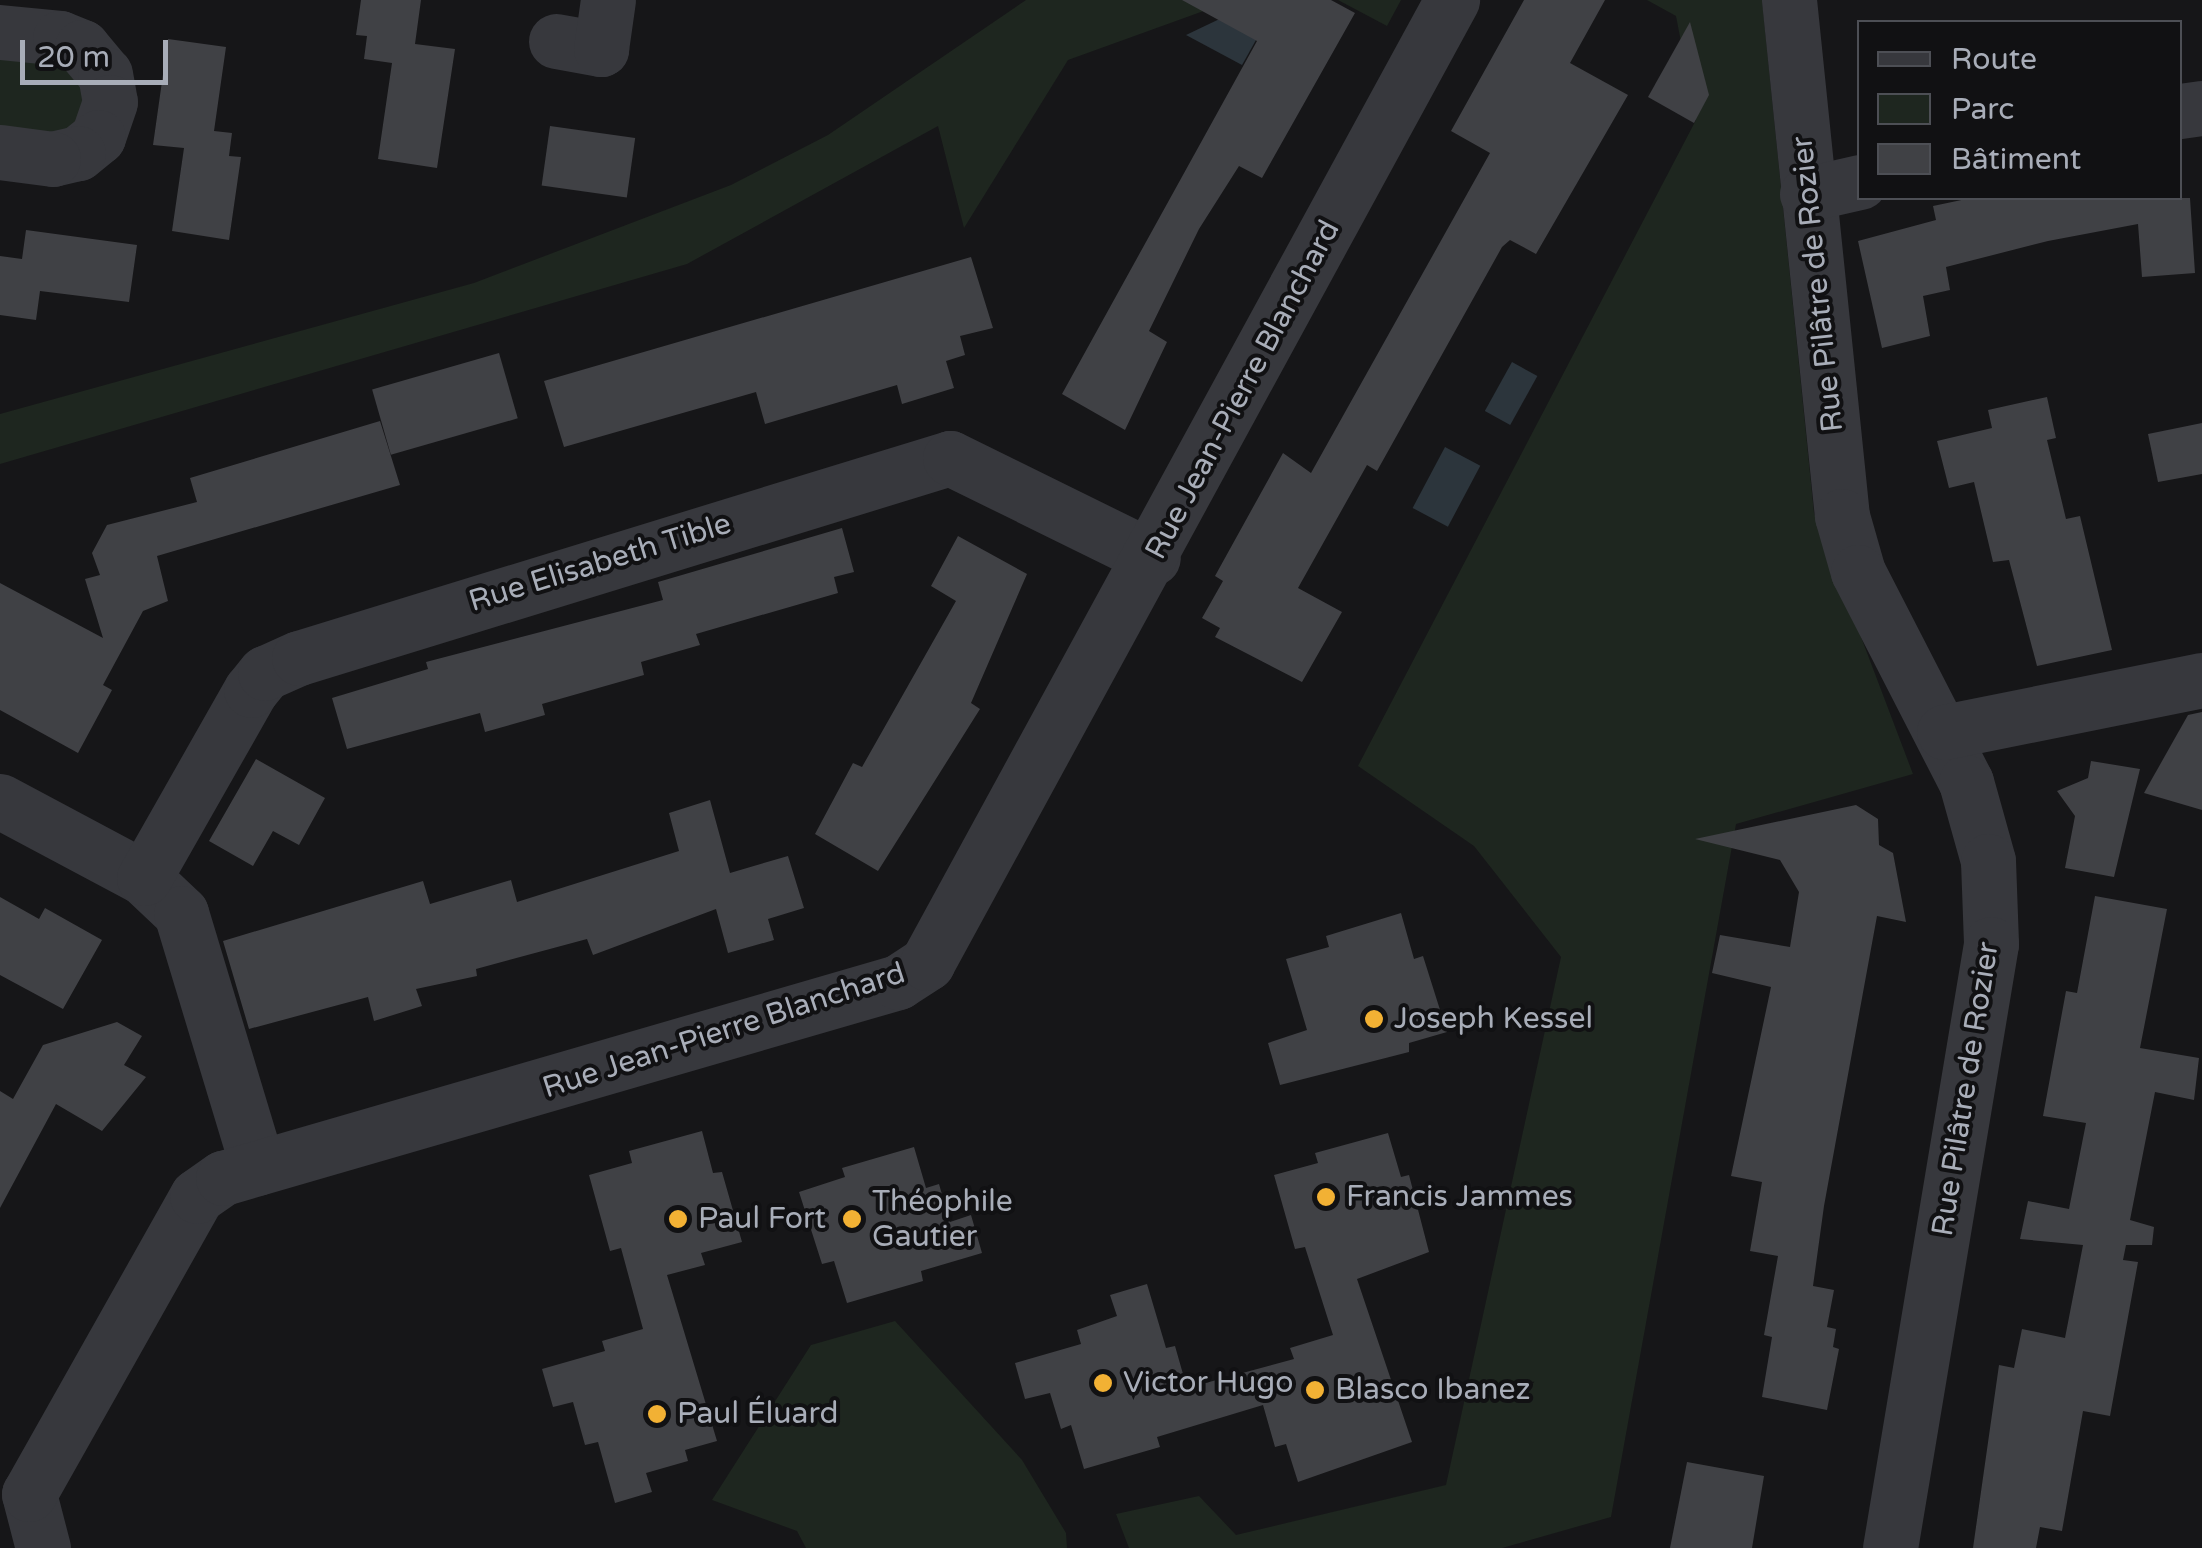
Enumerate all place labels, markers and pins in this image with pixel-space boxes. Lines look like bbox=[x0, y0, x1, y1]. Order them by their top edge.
place label: Joseph Kessel bbox=[1394, 1001, 1593, 1037]
marker: Joseph Kessel bbox=[1363, 1008, 1385, 1030]
place label: Francis Jammes bbox=[1346, 1179, 1573, 1215]
place label: Théophile Gautier bbox=[872, 1184, 1013, 1254]
marker: Francis Jammes bbox=[1315, 1186, 1337, 1208]
place label: Paul Fort bbox=[698, 1201, 826, 1237]
marker: Paul Fort bbox=[667, 1208, 689, 1230]
marker: Théophile Gautier bbox=[841, 1208, 863, 1230]
place label: Victor Hugo bbox=[1123, 1365, 1293, 1401]
marker: Victor Hugo bbox=[1092, 1372, 1114, 1394]
place label: Blasco Ibanez bbox=[1335, 1372, 1530, 1408]
marker: Blasco Ibanez bbox=[1304, 1379, 1326, 1401]
place label: Paul Éluard bbox=[677, 1396, 838, 1432]
marker: Paul Éluard bbox=[646, 1403, 668, 1425]

